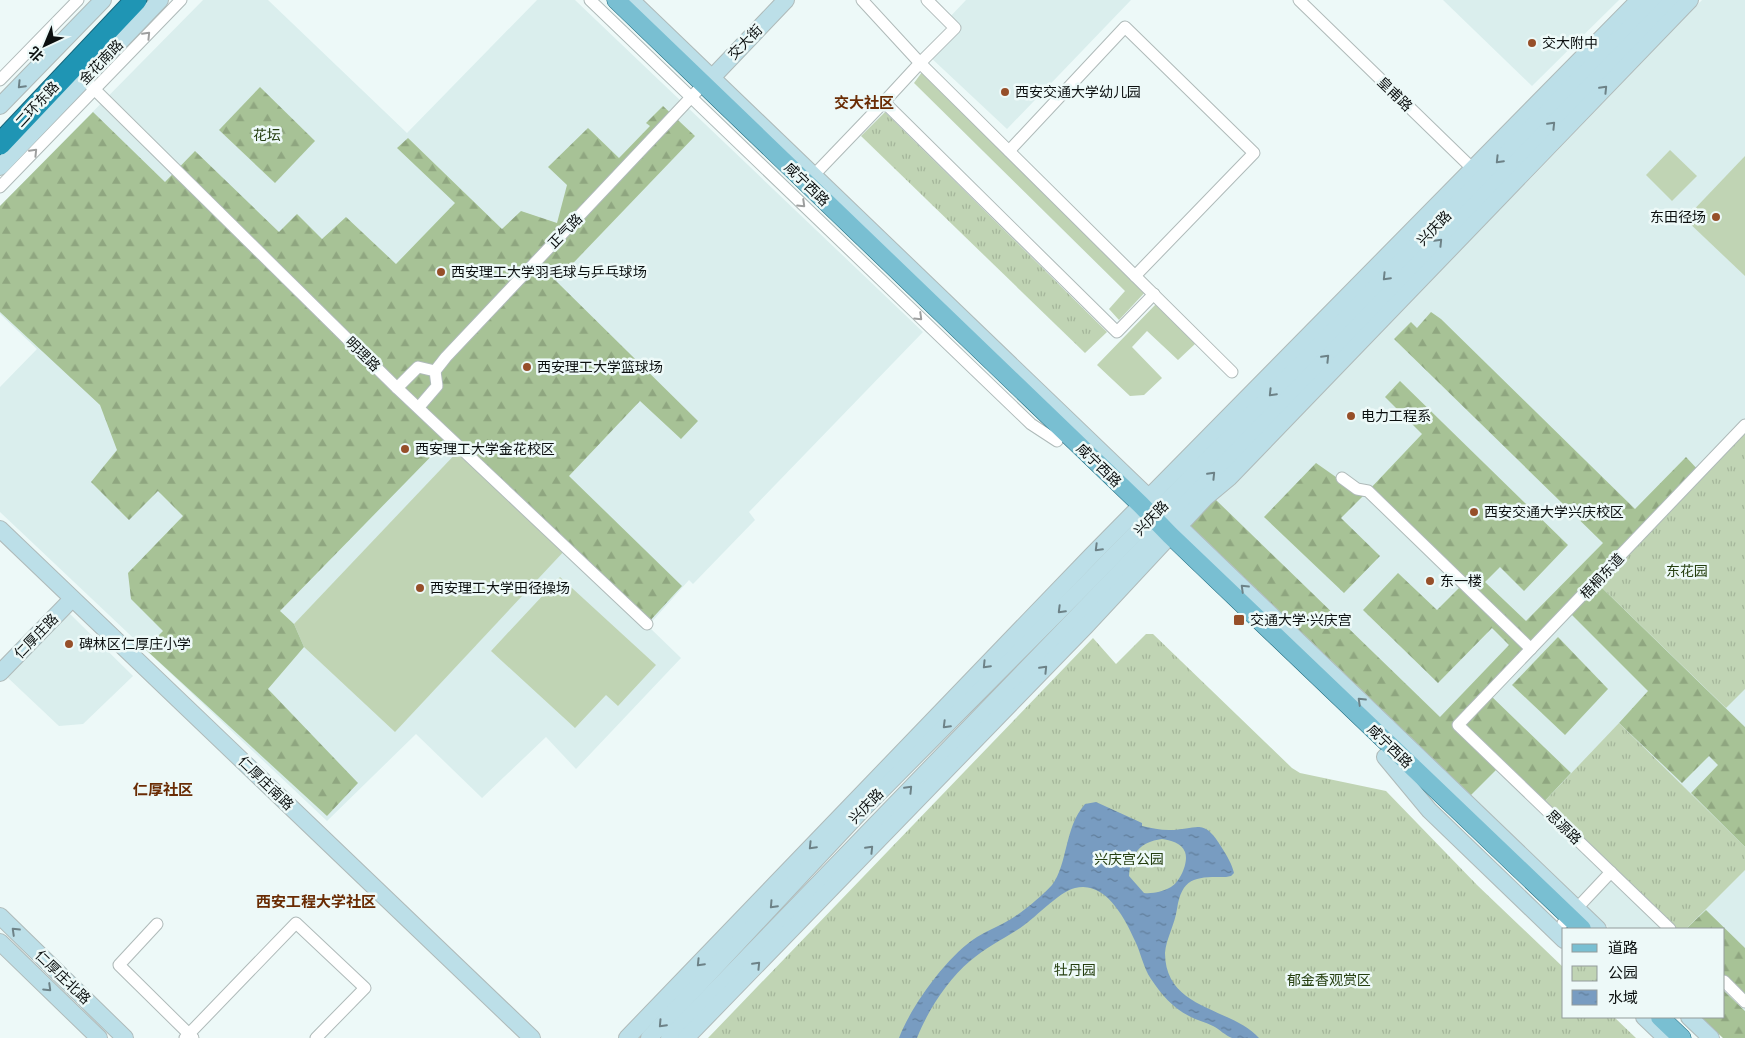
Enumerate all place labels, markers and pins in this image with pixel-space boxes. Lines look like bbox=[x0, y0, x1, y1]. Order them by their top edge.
place label: 交大附中 bbox=[1542, 33, 1598, 52]
marker: 交大附中 bbox=[1526, 37, 1538, 49]
place label: 西安交通大学幼儿园 bbox=[1015, 82, 1141, 101]
marker: 西安交通大学幼儿园 bbox=[999, 86, 1011, 98]
place label: 东田径场 bbox=[1650, 207, 1706, 226]
marker: 东田径场 bbox=[1710, 211, 1722, 223]
place label: 西安理工大学羽毛球与乒乓球场 bbox=[451, 262, 647, 281]
marker: 西安理工大学羽毛球与乒乓球场 bbox=[435, 266, 447, 278]
place label: 西安理工大学篮球场 bbox=[537, 357, 663, 376]
marker: 西安理工大学篮球场 bbox=[521, 361, 533, 373]
place label: 电力工程系 bbox=[1361, 406, 1431, 425]
marker: 电力工程系 bbox=[1345, 410, 1357, 422]
place label: 西安理工大学金花校区 bbox=[415, 439, 555, 458]
marker: 西安理工大学金花校区 bbox=[399, 443, 411, 455]
place label: 西安交通大学兴庆校区 bbox=[1484, 502, 1624, 521]
marker: 西安交通大学兴庆校区 bbox=[1468, 506, 1480, 518]
place label: 东一楼 bbox=[1440, 571, 1482, 590]
marker: 东一楼 bbox=[1424, 575, 1436, 587]
place label: 西安理工大学田径操场 bbox=[430, 578, 570, 597]
marker: 西安理工大学田径操场 bbox=[414, 582, 426, 594]
place label: 交通大学·兴庆宫 bbox=[1250, 610, 1352, 629]
marker: 交通大学·兴庆宫 bbox=[1232, 613, 1246, 627]
place label: 碑林区仁厚庄小学 bbox=[79, 634, 191, 653]
marker: 碑林区仁厚庄小学 bbox=[63, 638, 75, 650]

